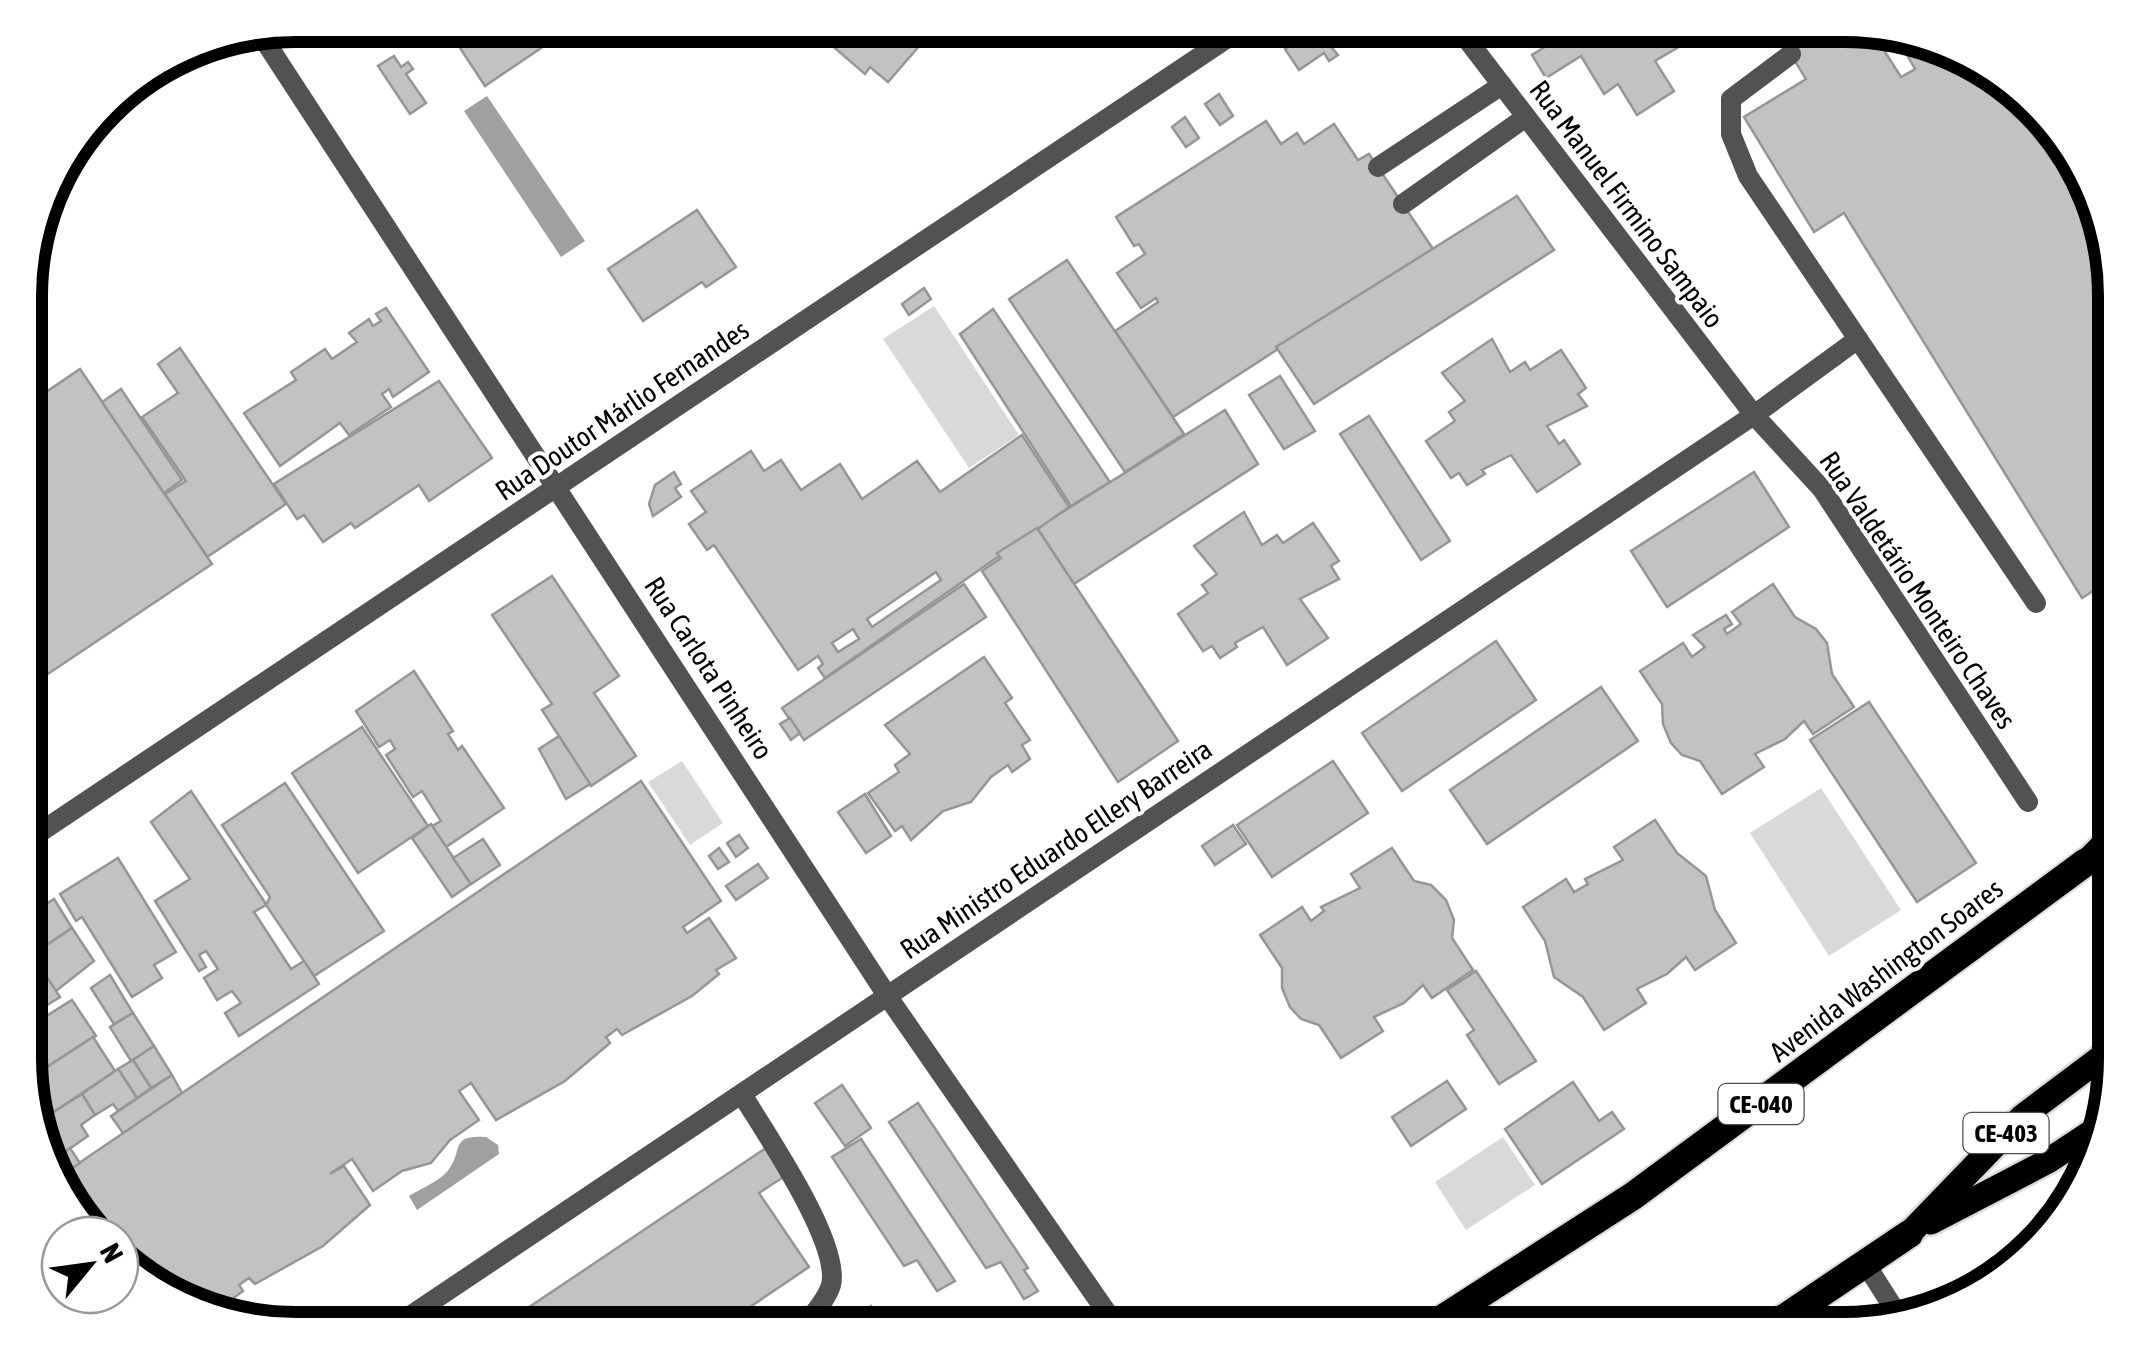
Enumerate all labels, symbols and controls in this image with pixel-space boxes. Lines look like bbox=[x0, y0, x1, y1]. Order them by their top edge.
street label: Rua Manuel Firmino Sampaio bbox=[1524, 74, 1730, 334]
street label: Rua Doutor Márlio Fernandes bbox=[489, 313, 755, 507]
street label: Rua Valdetário Monteiro Chaves bbox=[1813, 446, 2023, 734]
street label: Rua Carlota Pinheiro bbox=[638, 571, 780, 765]
street label: Rua Ministro Eduardo Ellery Barreira bbox=[894, 733, 1218, 965]
street label: Avenida Washington Soares bbox=[1763, 872, 2009, 1068]
road number: CE-040 bbox=[1718, 1084, 1804, 1124]
road number: CE-403 bbox=[1964, 1113, 2048, 1153]
north arrow bbox=[40, 1215, 140, 1315]
text: N bbox=[94, 1238, 130, 1268]

